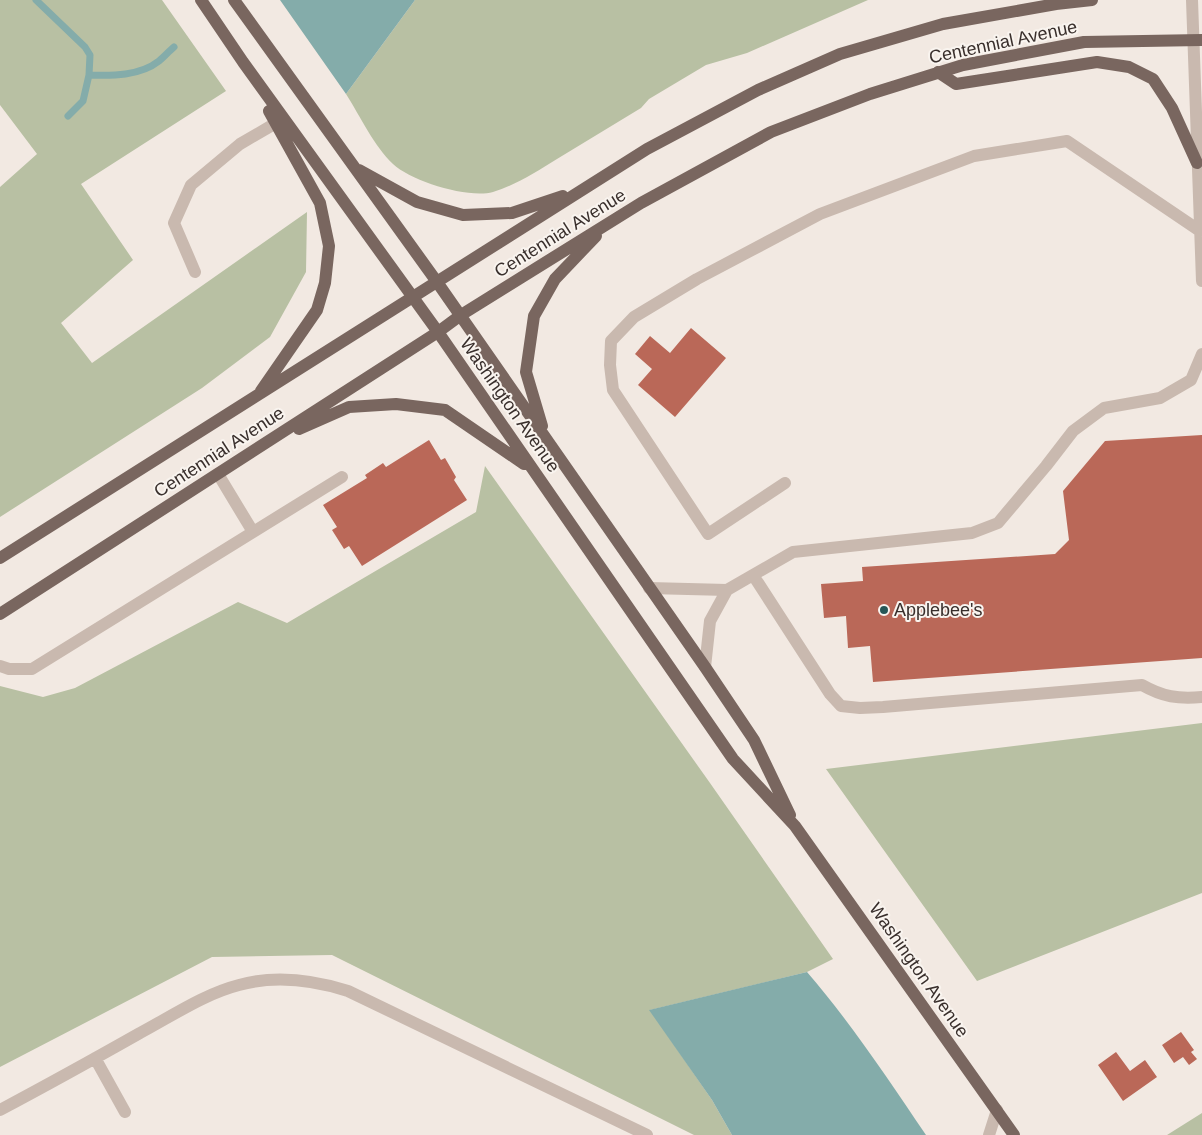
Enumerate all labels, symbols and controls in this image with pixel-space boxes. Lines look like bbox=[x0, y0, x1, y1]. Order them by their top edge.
street label: Centennial Avenue bbox=[927, 17, 1079, 67]
street label: Centennial Avenue bbox=[491, 185, 629, 281]
street label: Washington Avenue bbox=[456, 334, 564, 476]
street label: Centennial Avenue bbox=[150, 403, 288, 501]
place label: Applebee's bbox=[894, 600, 983, 620]
marker: Applebee's bbox=[878, 604, 890, 616]
street label: Washington Avenue bbox=[865, 899, 973, 1041]

